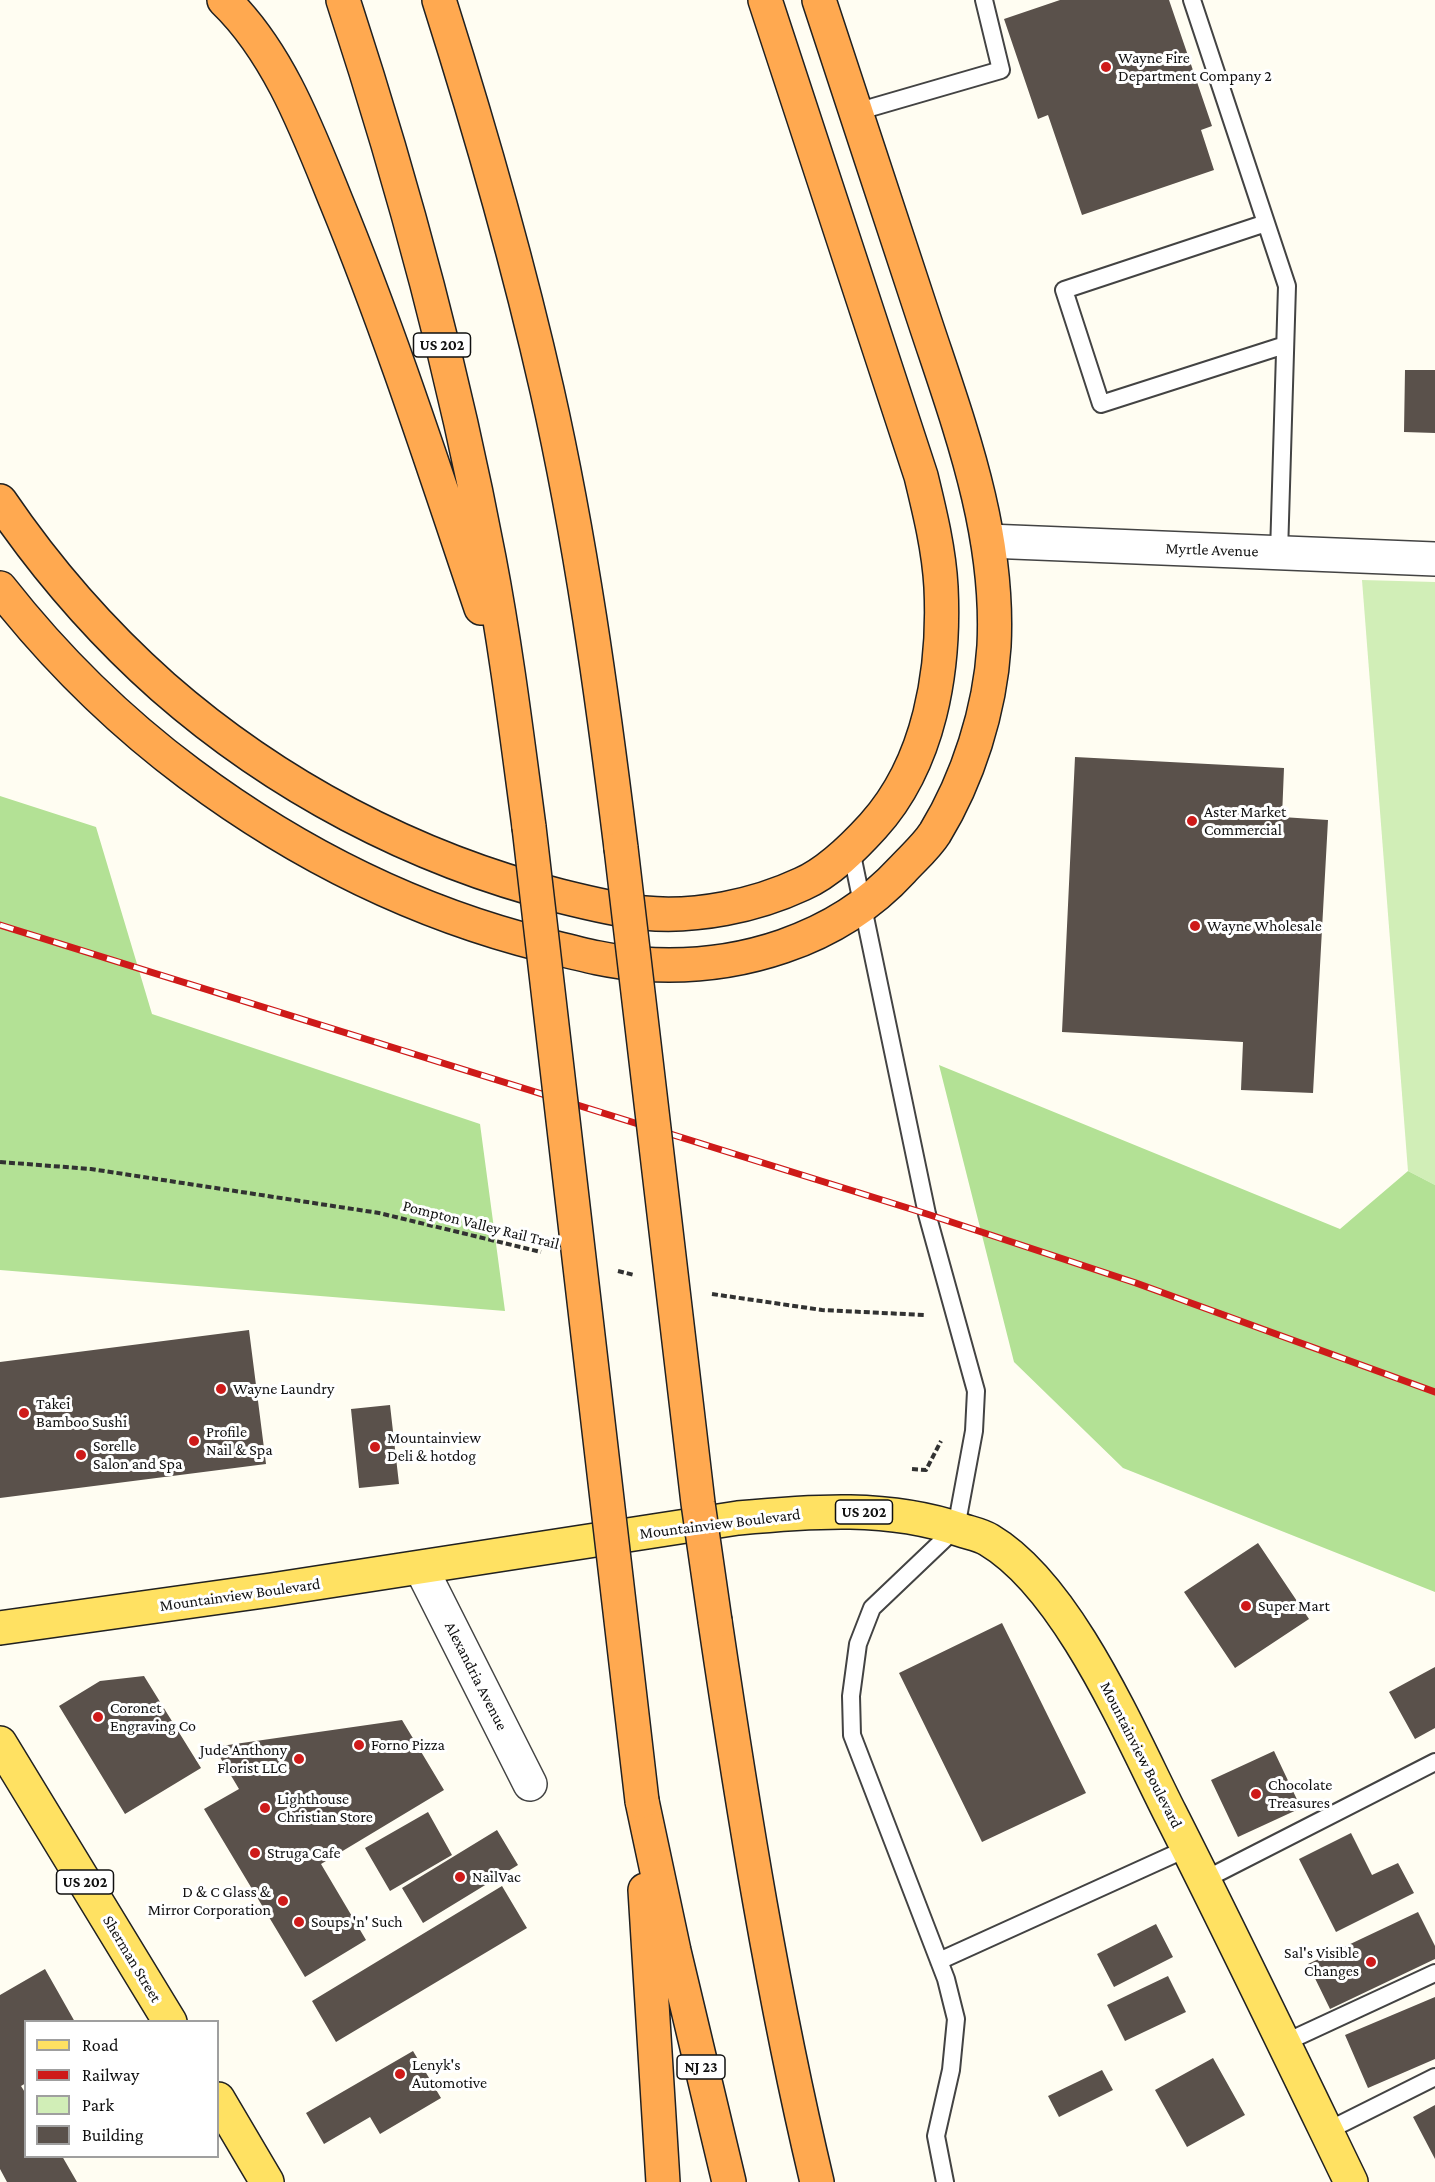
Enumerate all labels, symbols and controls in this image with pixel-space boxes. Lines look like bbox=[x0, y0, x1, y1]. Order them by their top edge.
place label: Wayne Fire Department Company 2 bbox=[1118, 48, 1272, 86]
marker: Wayne Fire Department Company 2 bbox=[1099, 60, 1113, 74]
road number: US 202 bbox=[414, 333, 470, 357]
street label: Myrtle Avenue bbox=[1165, 539, 1259, 561]
place label: Aster Market Commercial bbox=[1204, 802, 1286, 840]
marker: Aster Market Commercial bbox=[1185, 814, 1199, 828]
place label: Wayne Wholesale bbox=[1207, 916, 1322, 936]
marker: Wayne Wholesale bbox=[1188, 919, 1202, 933]
street label: Pompton Valley Rail Trail bbox=[401, 1196, 561, 1254]
place label: Wayne Laundry bbox=[233, 1379, 334, 1399]
marker: Wayne Laundry bbox=[214, 1382, 228, 1396]
place label: Takei Bamboo Sushi bbox=[36, 1394, 127, 1432]
marker: Takei Bamboo Sushi bbox=[17, 1406, 31, 1420]
place label: Profile Nail & Spa bbox=[206, 1422, 273, 1460]
place label: Mountainview Deli & hotdog bbox=[387, 1428, 481, 1466]
marker: Profile Nail & Spa bbox=[187, 1434, 201, 1448]
place label: Sorelle Salon and Spa bbox=[93, 1436, 182, 1474]
marker: Mountainview Deli & hotdog bbox=[368, 1440, 382, 1454]
marker: Sorelle Salon and Spa bbox=[74, 1448, 88, 1462]
road number: US 202 bbox=[836, 1500, 892, 1524]
street label: Mountainview Boulevard bbox=[639, 1505, 801, 1543]
street label: Mountainview Boulevard bbox=[159, 1574, 321, 1616]
place label: Super Mart bbox=[1258, 1596, 1330, 1616]
marker: Super Mart bbox=[1239, 1599, 1253, 1613]
street label: Alexandria Avenue bbox=[440, 1618, 512, 1734]
street label: Mountainview Boulevard bbox=[1096, 1679, 1186, 1831]
place label: Coronet Engraving Co bbox=[110, 1698, 196, 1736]
marker: Coronet Engraving Co bbox=[91, 1710, 105, 1724]
place label: Forno Pizza bbox=[371, 1735, 445, 1755]
marker: Forno Pizza bbox=[352, 1738, 366, 1752]
place label: Jude Anthony Florist LLC bbox=[200, 1740, 287, 1778]
marker: Jude Anthony Florist LLC bbox=[292, 1752, 306, 1766]
place label: Chocolate Treasures bbox=[1268, 1775, 1332, 1813]
marker: Chocolate Treasures bbox=[1249, 1787, 1263, 1801]
place label: Lighthouse Christian Store bbox=[277, 1789, 373, 1827]
marker: Lighthouse Christian Store bbox=[258, 1801, 272, 1815]
place label: Struga Cafe bbox=[267, 1843, 340, 1863]
marker: Struga Cafe bbox=[248, 1846, 262, 1860]
place label: NailVac bbox=[472, 1867, 521, 1887]
road number: US 202 bbox=[56, 1870, 113, 1894]
marker: NailVac bbox=[453, 1870, 467, 1884]
place label: D & C Glass & Mirror Corporation bbox=[148, 1882, 271, 1920]
marker: D & C Glass & Mirror Corporation bbox=[276, 1894, 290, 1908]
street label: Sherman Street bbox=[98, 1912, 166, 2006]
place label: Soups 'n' Such bbox=[311, 1912, 403, 1932]
marker: Soups 'n' Such bbox=[292, 1915, 306, 1929]
place label: Sal's Visible Changes bbox=[1284, 1943, 1359, 1981]
marker: Sal's Visible Changes bbox=[1364, 1955, 1378, 1969]
legend bbox=[24, 2020, 219, 2158]
text: Road bbox=[82, 2035, 119, 2055]
place label: Lenyk's Automotive bbox=[412, 2055, 487, 2093]
road number: NJ 23 bbox=[677, 2055, 725, 2079]
text: Railway bbox=[82, 2065, 139, 2085]
marker: Lenyk's Automotive bbox=[393, 2067, 407, 2081]
text: Park bbox=[82, 2095, 114, 2115]
text: Building bbox=[82, 2125, 143, 2145]

